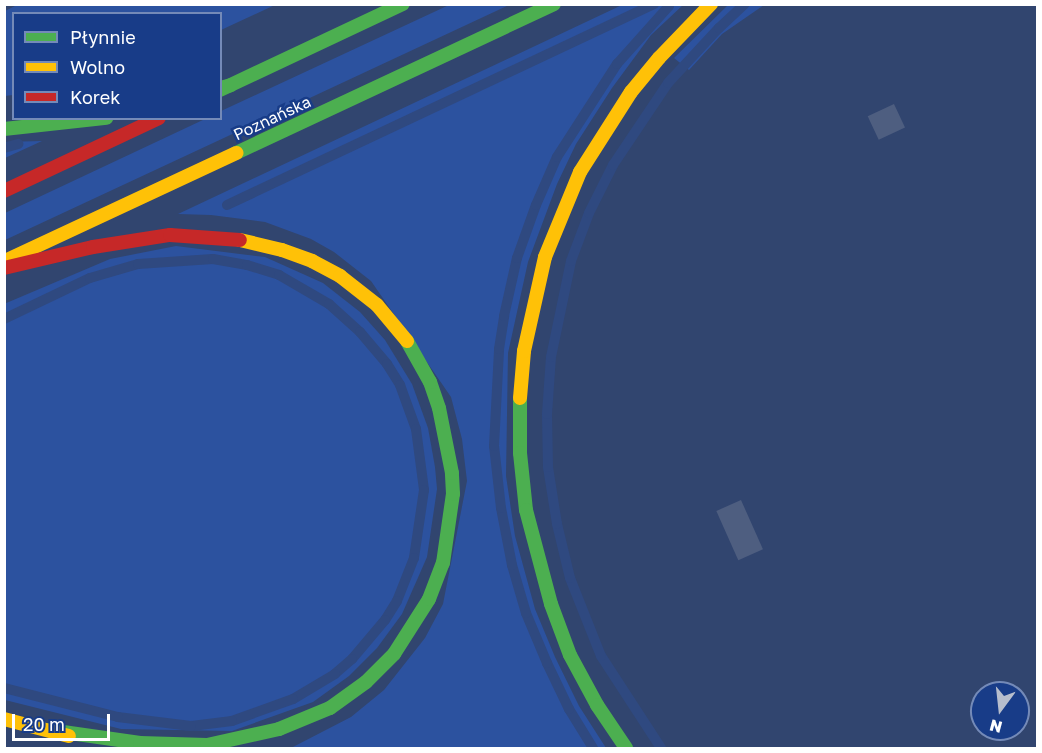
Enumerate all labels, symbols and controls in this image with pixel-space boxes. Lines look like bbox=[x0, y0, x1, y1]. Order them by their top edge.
legend bbox=[12, 12, 222, 120]
text: Płynnie bbox=[70, 26, 136, 48]
text: Wolno bbox=[70, 56, 125, 78]
text: Korek bbox=[70, 86, 120, 108]
street label: Poznańska bbox=[230, 92, 314, 144]
north arrow bbox=[970, 681, 1030, 741]
scale bar bbox=[15, 702, 112, 740]
text: 20 m bbox=[23, 713, 65, 735]
text: N bbox=[987, 715, 1004, 738]

